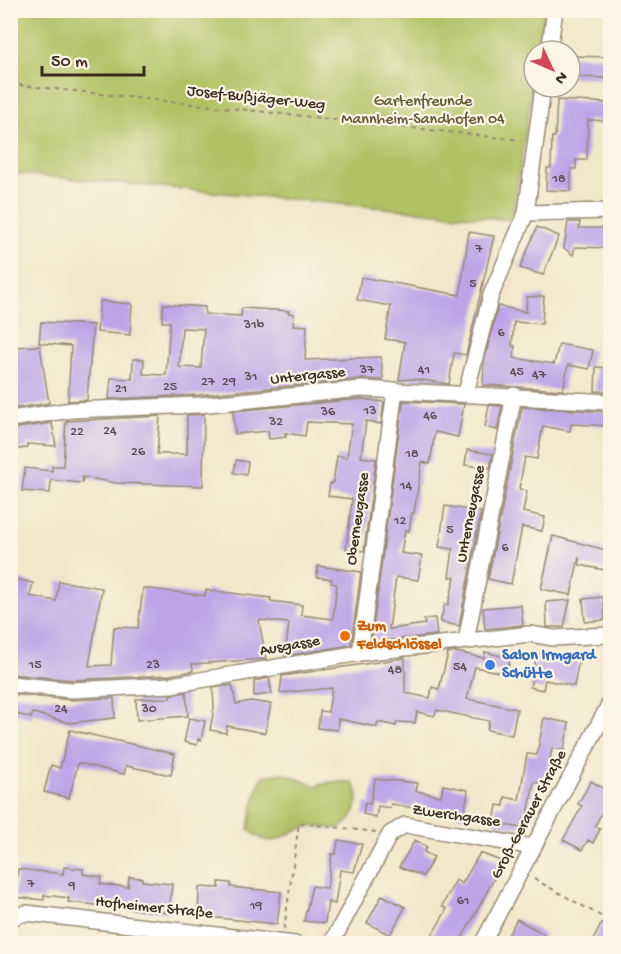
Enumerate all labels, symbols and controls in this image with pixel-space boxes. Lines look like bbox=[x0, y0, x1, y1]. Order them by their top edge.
scale bar bbox=[42, 39, 144, 77]
north arrow bbox=[522, 39, 582, 99]
text: 50 m bbox=[51, 52, 88, 73]
text: N bbox=[549, 67, 571, 88]
street label: Josef-Bußjäger-Weg bbox=[186, 82, 326, 116]
park label: Gartenfreunde Mannheim-Sandhofen 04 bbox=[341, 93, 505, 130]
house number: 18 bbox=[551, 171, 566, 188]
house number: 7 bbox=[474, 241, 483, 258]
house number: 5 bbox=[469, 276, 477, 293]
house number: 31b bbox=[243, 317, 265, 334]
house number: 6 bbox=[497, 325, 505, 342]
house number: 37 bbox=[359, 362, 375, 379]
house number: 41 bbox=[418, 362, 430, 379]
street label: Untergasse bbox=[270, 364, 347, 390]
house number: 45 bbox=[510, 364, 524, 381]
house number: 47 bbox=[532, 367, 547, 384]
house number: 31 bbox=[244, 369, 257, 386]
house number: 27 bbox=[201, 374, 216, 391]
house number: 29 bbox=[222, 374, 236, 391]
house number: 25 bbox=[163, 379, 177, 396]
house number: 21 bbox=[115, 381, 127, 398]
house number: 13 bbox=[363, 403, 376, 420]
house number: 36 bbox=[320, 404, 336, 421]
house number: 46 bbox=[423, 408, 438, 425]
house number: 32 bbox=[268, 414, 283, 431]
house number: 24 bbox=[103, 423, 117, 440]
house number: 22 bbox=[70, 424, 84, 441]
house number: 26 bbox=[131, 444, 146, 461]
house number: 18 bbox=[404, 446, 419, 463]
street label: Unterneugasse bbox=[453, 463, 491, 564]
street label: Oberneugasse bbox=[343, 471, 375, 567]
house number: 14 bbox=[399, 478, 413, 495]
house number: 12 bbox=[393, 513, 406, 530]
house number: 5 bbox=[446, 522, 454, 539]
house number: 6 bbox=[501, 540, 509, 557]
place label: Zum Feldschlössel bbox=[356, 618, 442, 655]
marker: Zum Feldschlössel bbox=[338, 629, 352, 643]
street label: Ausgasse bbox=[258, 632, 322, 662]
place label: Salon Irmgard Schütte bbox=[502, 647, 597, 684]
house number: 15 bbox=[27, 657, 42, 674]
house number: 23 bbox=[146, 657, 160, 674]
marker: Salon Irmgard Schütte bbox=[483, 658, 497, 672]
house number: 54 bbox=[453, 659, 467, 676]
house number: 48 bbox=[388, 662, 402, 679]
house number: 24 bbox=[54, 701, 68, 718]
house number: 30 bbox=[140, 701, 157, 718]
street label: Groß-Gerauer Straße bbox=[488, 747, 572, 883]
street label: Zwerchgasse bbox=[411, 801, 502, 833]
house number: 7 bbox=[26, 876, 35, 893]
house number: 9 bbox=[67, 878, 76, 895]
street label: Hofheimer Straße bbox=[94, 893, 215, 925]
house number: 61 bbox=[457, 893, 469, 910]
house number: 19 bbox=[249, 898, 262, 915]

